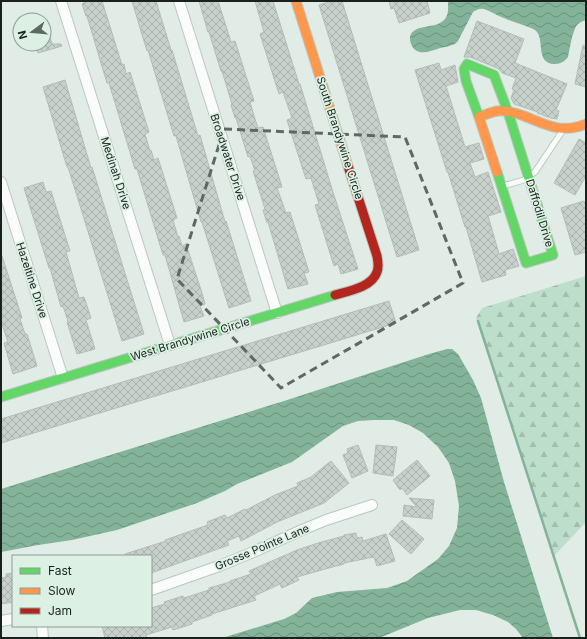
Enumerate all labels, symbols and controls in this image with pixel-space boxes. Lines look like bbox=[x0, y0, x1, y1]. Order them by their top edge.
north arrow bbox=[12, 12, 52, 52]
text: N bbox=[15, 29, 30, 41]
street label: South Brandywine Circle bbox=[314, 75, 366, 201]
street label: Broadwater Drive bbox=[207, 112, 249, 202]
street label: Medinah Drive bbox=[98, 135, 134, 211]
street label: Daffodil Drive bbox=[523, 177, 557, 249]
street label: Hazeltine Drive bbox=[13, 240, 51, 320]
street label: West Brandywine Circle bbox=[129, 314, 251, 364]
street label: Grosse Pointe Lane bbox=[213, 521, 311, 573]
legend bbox=[12, 555, 152, 627]
text: Fast bbox=[48, 563, 72, 578]
text: Slow bbox=[48, 583, 76, 598]
text: Jam bbox=[48, 603, 72, 618]

